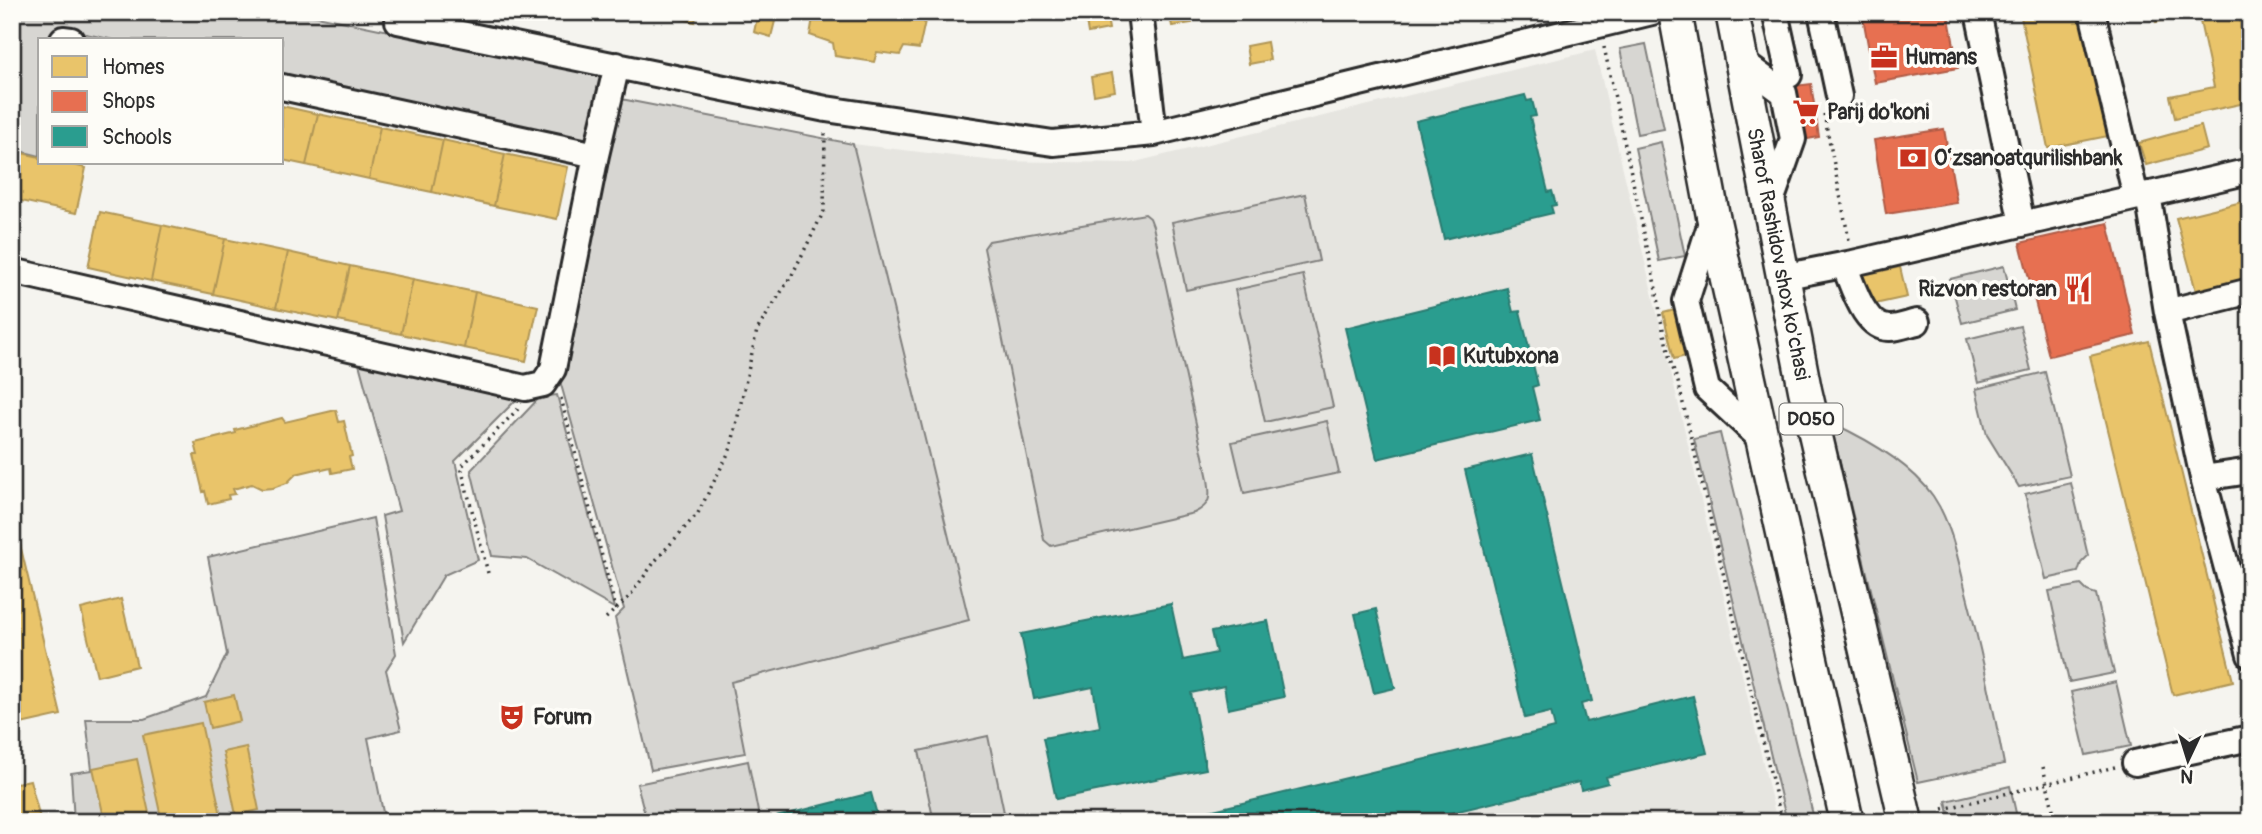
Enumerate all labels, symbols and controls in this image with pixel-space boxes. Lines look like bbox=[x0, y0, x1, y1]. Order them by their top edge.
legend bbox=[38, 38, 284, 164]
office icon: Humans bbox=[1869, 42, 1899, 72]
place label: Humans bbox=[1905, 44, 1977, 71]
text: Homes bbox=[102, 54, 165, 81]
text: Shops bbox=[102, 88, 155, 115]
supermarket icon: Parij do'koni bbox=[1791, 97, 1821, 127]
place label: Parij do'koni bbox=[1827, 99, 1930, 126]
text: Schools bbox=[102, 124, 172, 151]
street label: Sharof Rashidov shox ko'chasi bbox=[1740, 126, 1816, 383]
bank icon: Oʻzsanoatqurilishbank bbox=[1898, 143, 1928, 173]
place label: Oʻzsanoatqurilishbank bbox=[1934, 145, 2123, 172]
restaurant icon: Rizvon restoran bbox=[2063, 274, 2093, 304]
place label: Rizvon restoran bbox=[1918, 276, 2057, 303]
library icon: Kutubxona bbox=[1427, 341, 1457, 371]
place label: Kutubxona bbox=[1463, 343, 1559, 370]
road number: D050 bbox=[1780, 404, 1842, 434]
theatre icon: Forum bbox=[497, 702, 527, 732]
place label: Forum bbox=[533, 704, 592, 731]
north arrow bbox=[2154, 726, 2224, 796]
text: N bbox=[2179, 764, 2194, 788]

